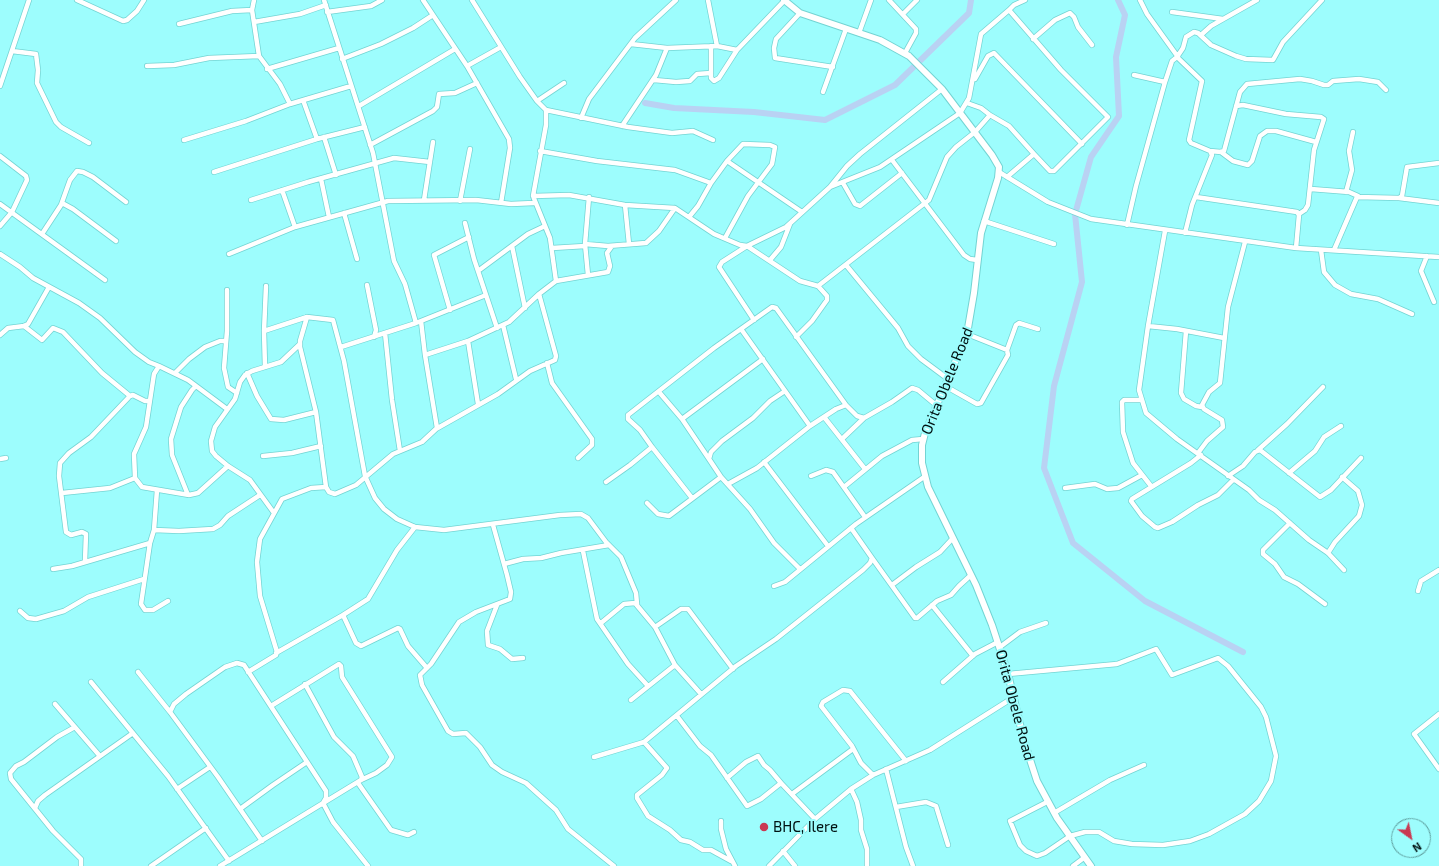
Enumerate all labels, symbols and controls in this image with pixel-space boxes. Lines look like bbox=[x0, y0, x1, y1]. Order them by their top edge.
street label: Orita Obele Road bbox=[917, 325, 977, 437]
street label: Orita Obele Road bbox=[992, 648, 1038, 762]
place label: BHC, Ilere bbox=[773, 818, 838, 836]
north arrow bbox=[1391, 818, 1431, 858]
marker: BHC, Ilere bbox=[758, 821, 770, 833]
text: N bbox=[1410, 840, 1424, 855]

